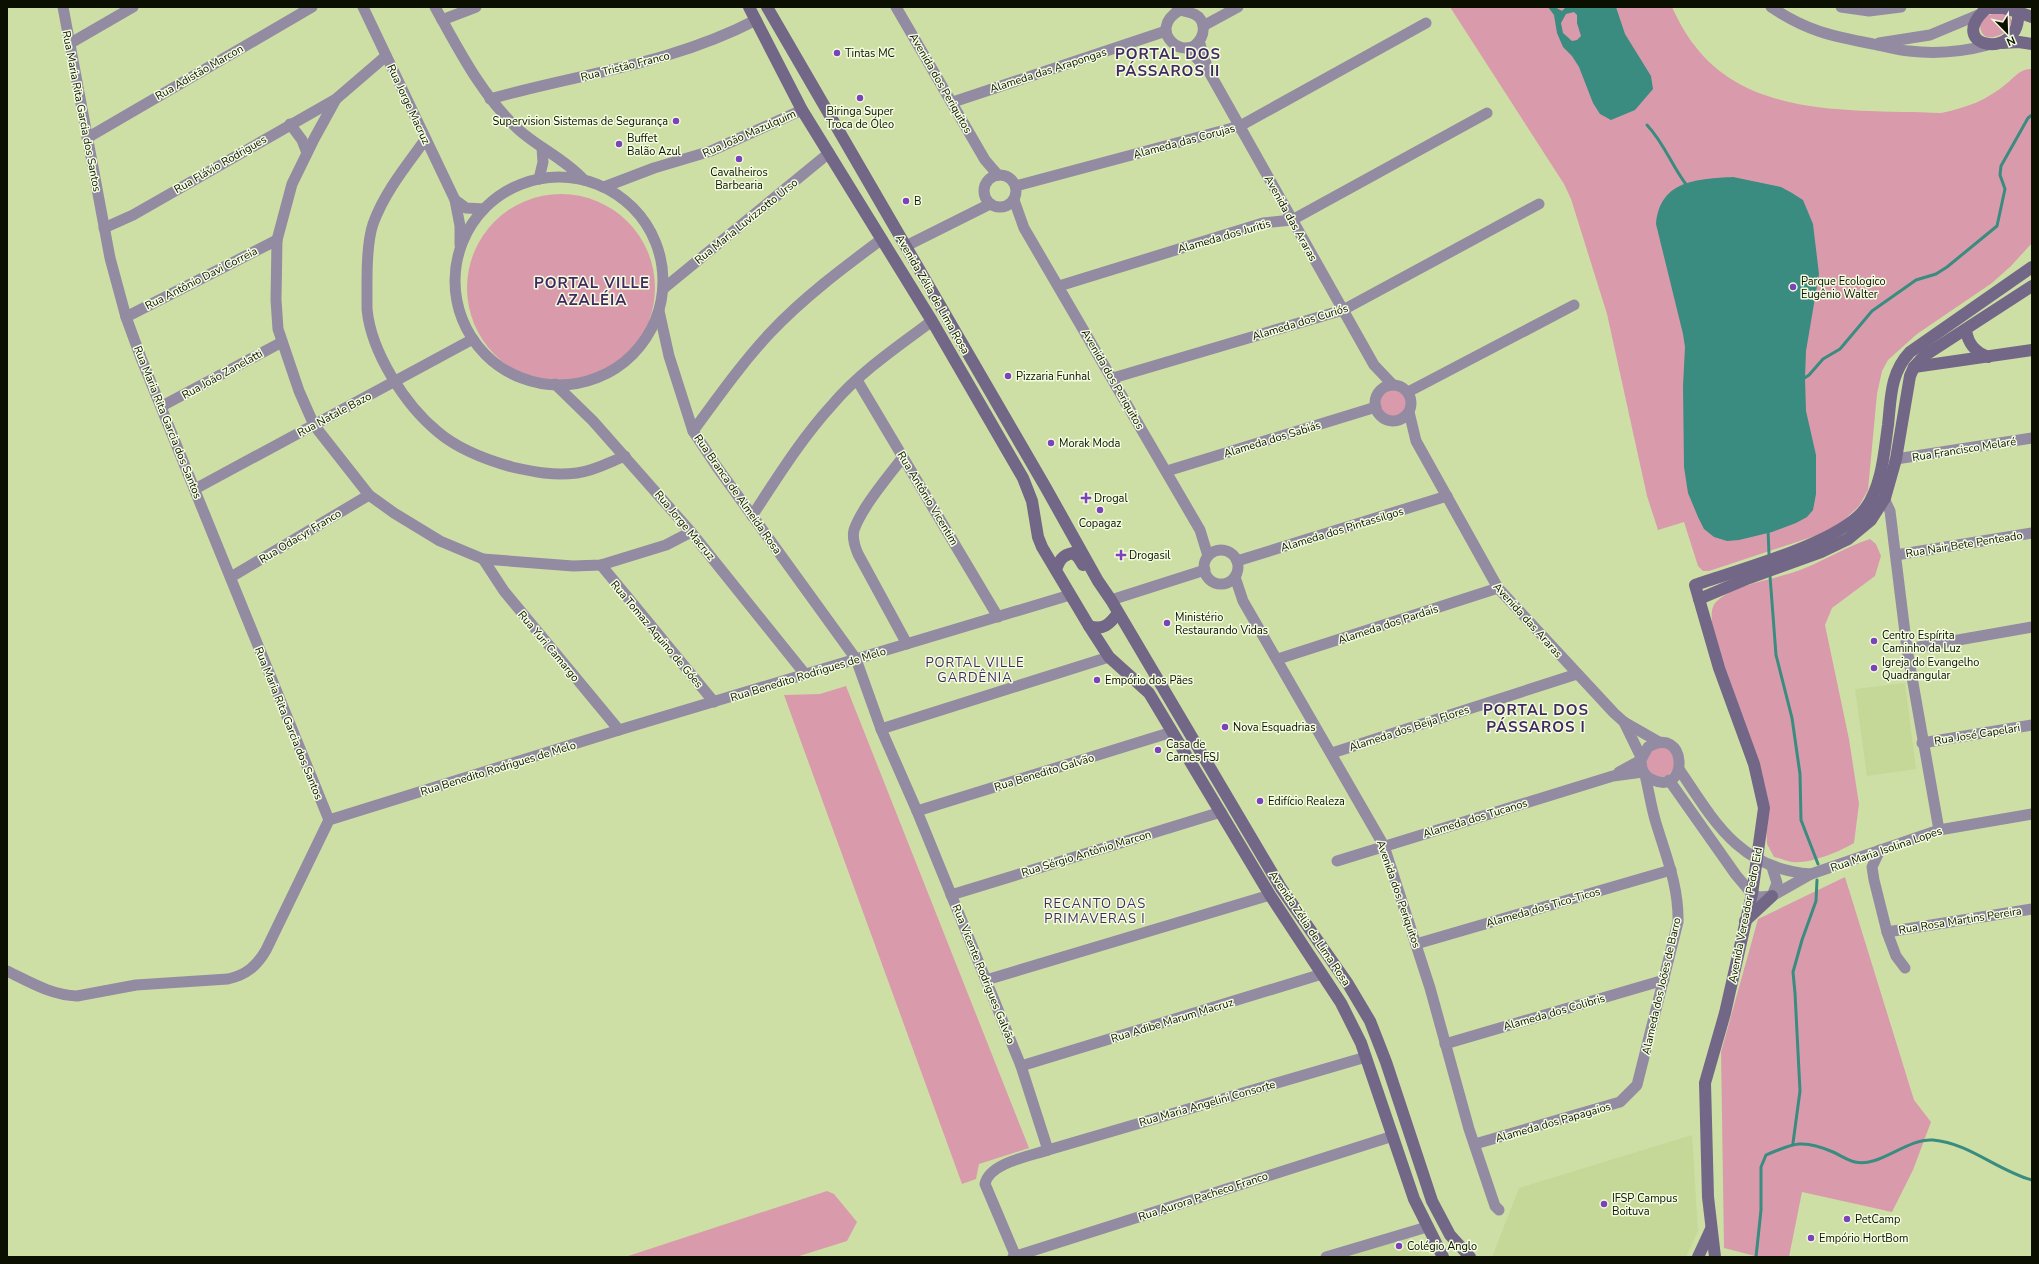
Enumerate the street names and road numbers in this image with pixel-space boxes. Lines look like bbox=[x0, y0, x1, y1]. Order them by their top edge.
street label: Rua Maria Rita Garcia dos Santos bbox=[59, 29, 104, 193]
street label: Avenida dos Periquitos bbox=[906, 31, 975, 136]
street label: Rua Adistão Marcon bbox=[152, 41, 246, 104]
street label: Alameda das Arapongas bbox=[988, 45, 1108, 96]
street label: Rua Tristão Franco bbox=[579, 48, 671, 85]
street label: Rua Jorge Macruz bbox=[383, 62, 434, 147]
street label: Rua João Mazulquim bbox=[700, 106, 798, 161]
street label: Alameda das Corujas bbox=[1132, 121, 1237, 162]
street label: Rua Flávio Rodrigues bbox=[171, 132, 269, 197]
street label: Avenida das Araras bbox=[1261, 173, 1320, 264]
street label: Rua Maria Luvizzotto Urso bbox=[692, 175, 801, 268]
street label: Alameda dos Juritis bbox=[1176, 216, 1272, 257]
street label: Avenida Zélia de Lima Rosa bbox=[892, 232, 973, 357]
street label: Rua Antônio Davi Correia bbox=[142, 243, 260, 313]
street label: Alameda dos Curiós bbox=[1250, 301, 1350, 344]
street label: Avenida dos Periquitos bbox=[1078, 327, 1147, 432]
street label: Rua Maria Rita Garcia dos Santos bbox=[130, 344, 205, 501]
street label: Rua João Zanelatti bbox=[179, 346, 265, 403]
street label: Rua Natale Bazo bbox=[294, 389, 374, 440]
street label: Alameda dos Sabiás bbox=[1222, 418, 1323, 461]
street label: Rua Branca de Almeida Rosa bbox=[690, 431, 785, 557]
street label: Rua Francisco Melaré bbox=[1911, 434, 2017, 465]
street label: Rua Antônio Vicentim bbox=[894, 448, 962, 548]
street label: Rua Jorge Macruz bbox=[651, 487, 718, 563]
street label: Alameda dos Pintassilgos bbox=[1279, 504, 1405, 555]
street label: Rua Odacyr Franco bbox=[256, 506, 344, 567]
street label: Rua Nair Bete Penteado bbox=[1905, 528, 2024, 561]
street label: Rua Tomaz Aquino de Góes bbox=[607, 577, 706, 691]
street label: Avenida das Araras bbox=[1490, 580, 1565, 661]
street label: Alameda dos Pardais bbox=[1336, 601, 1440, 648]
street label: Rua Yuri Camargo bbox=[515, 608, 583, 685]
street label: Rua Benedito Rodrigues de Melo bbox=[729, 644, 888, 705]
street label: Rua Maria Rita Garcia dos Santos bbox=[251, 645, 326, 802]
street label: Alameda dos Beija Flores bbox=[1347, 702, 1471, 755]
street label: Rua José Capelari bbox=[1933, 720, 2021, 749]
street label: Rua Benedito Rodrigues de Melo bbox=[419, 738, 578, 799]
street label: Rua Benedito Galvão bbox=[992, 750, 1096, 795]
street label: Alameda dos Tucanos bbox=[1421, 795, 1529, 842]
street label: Rua Maria Isolina Lopes bbox=[1828, 823, 1944, 876]
street label: Rua Sérgio Antônio Marcon bbox=[1019, 827, 1153, 880]
street label: Avenida dos Periquitos bbox=[1373, 838, 1424, 950]
street label: Avenida Vereador Pedro Eid bbox=[1725, 846, 1766, 984]
street label: Avenida Zélia de Lima Rosa bbox=[1265, 868, 1354, 989]
street label: Alameda dos Tico-Ticos bbox=[1484, 884, 1602, 931]
street label: Rua Vicente Rodrigues Galvão bbox=[949, 902, 1018, 1046]
street label: Rua Rosa Martins Pereira bbox=[1898, 903, 2023, 938]
street label: Alameda dos Joões de Barro bbox=[1638, 916, 1685, 1056]
street label: Alameda dos Colibris bbox=[1501, 991, 1607, 1034]
street label: Rua Adibe Marum Macruz bbox=[1109, 995, 1235, 1046]
street label: Rua Maria Angelini Consorte bbox=[1137, 1077, 1277, 1130]
street label: Alameda dos Papagaios bbox=[1494, 1099, 1612, 1146]
street label: Rua Aurora Pacheco Franco bbox=[1136, 1168, 1270, 1225]

